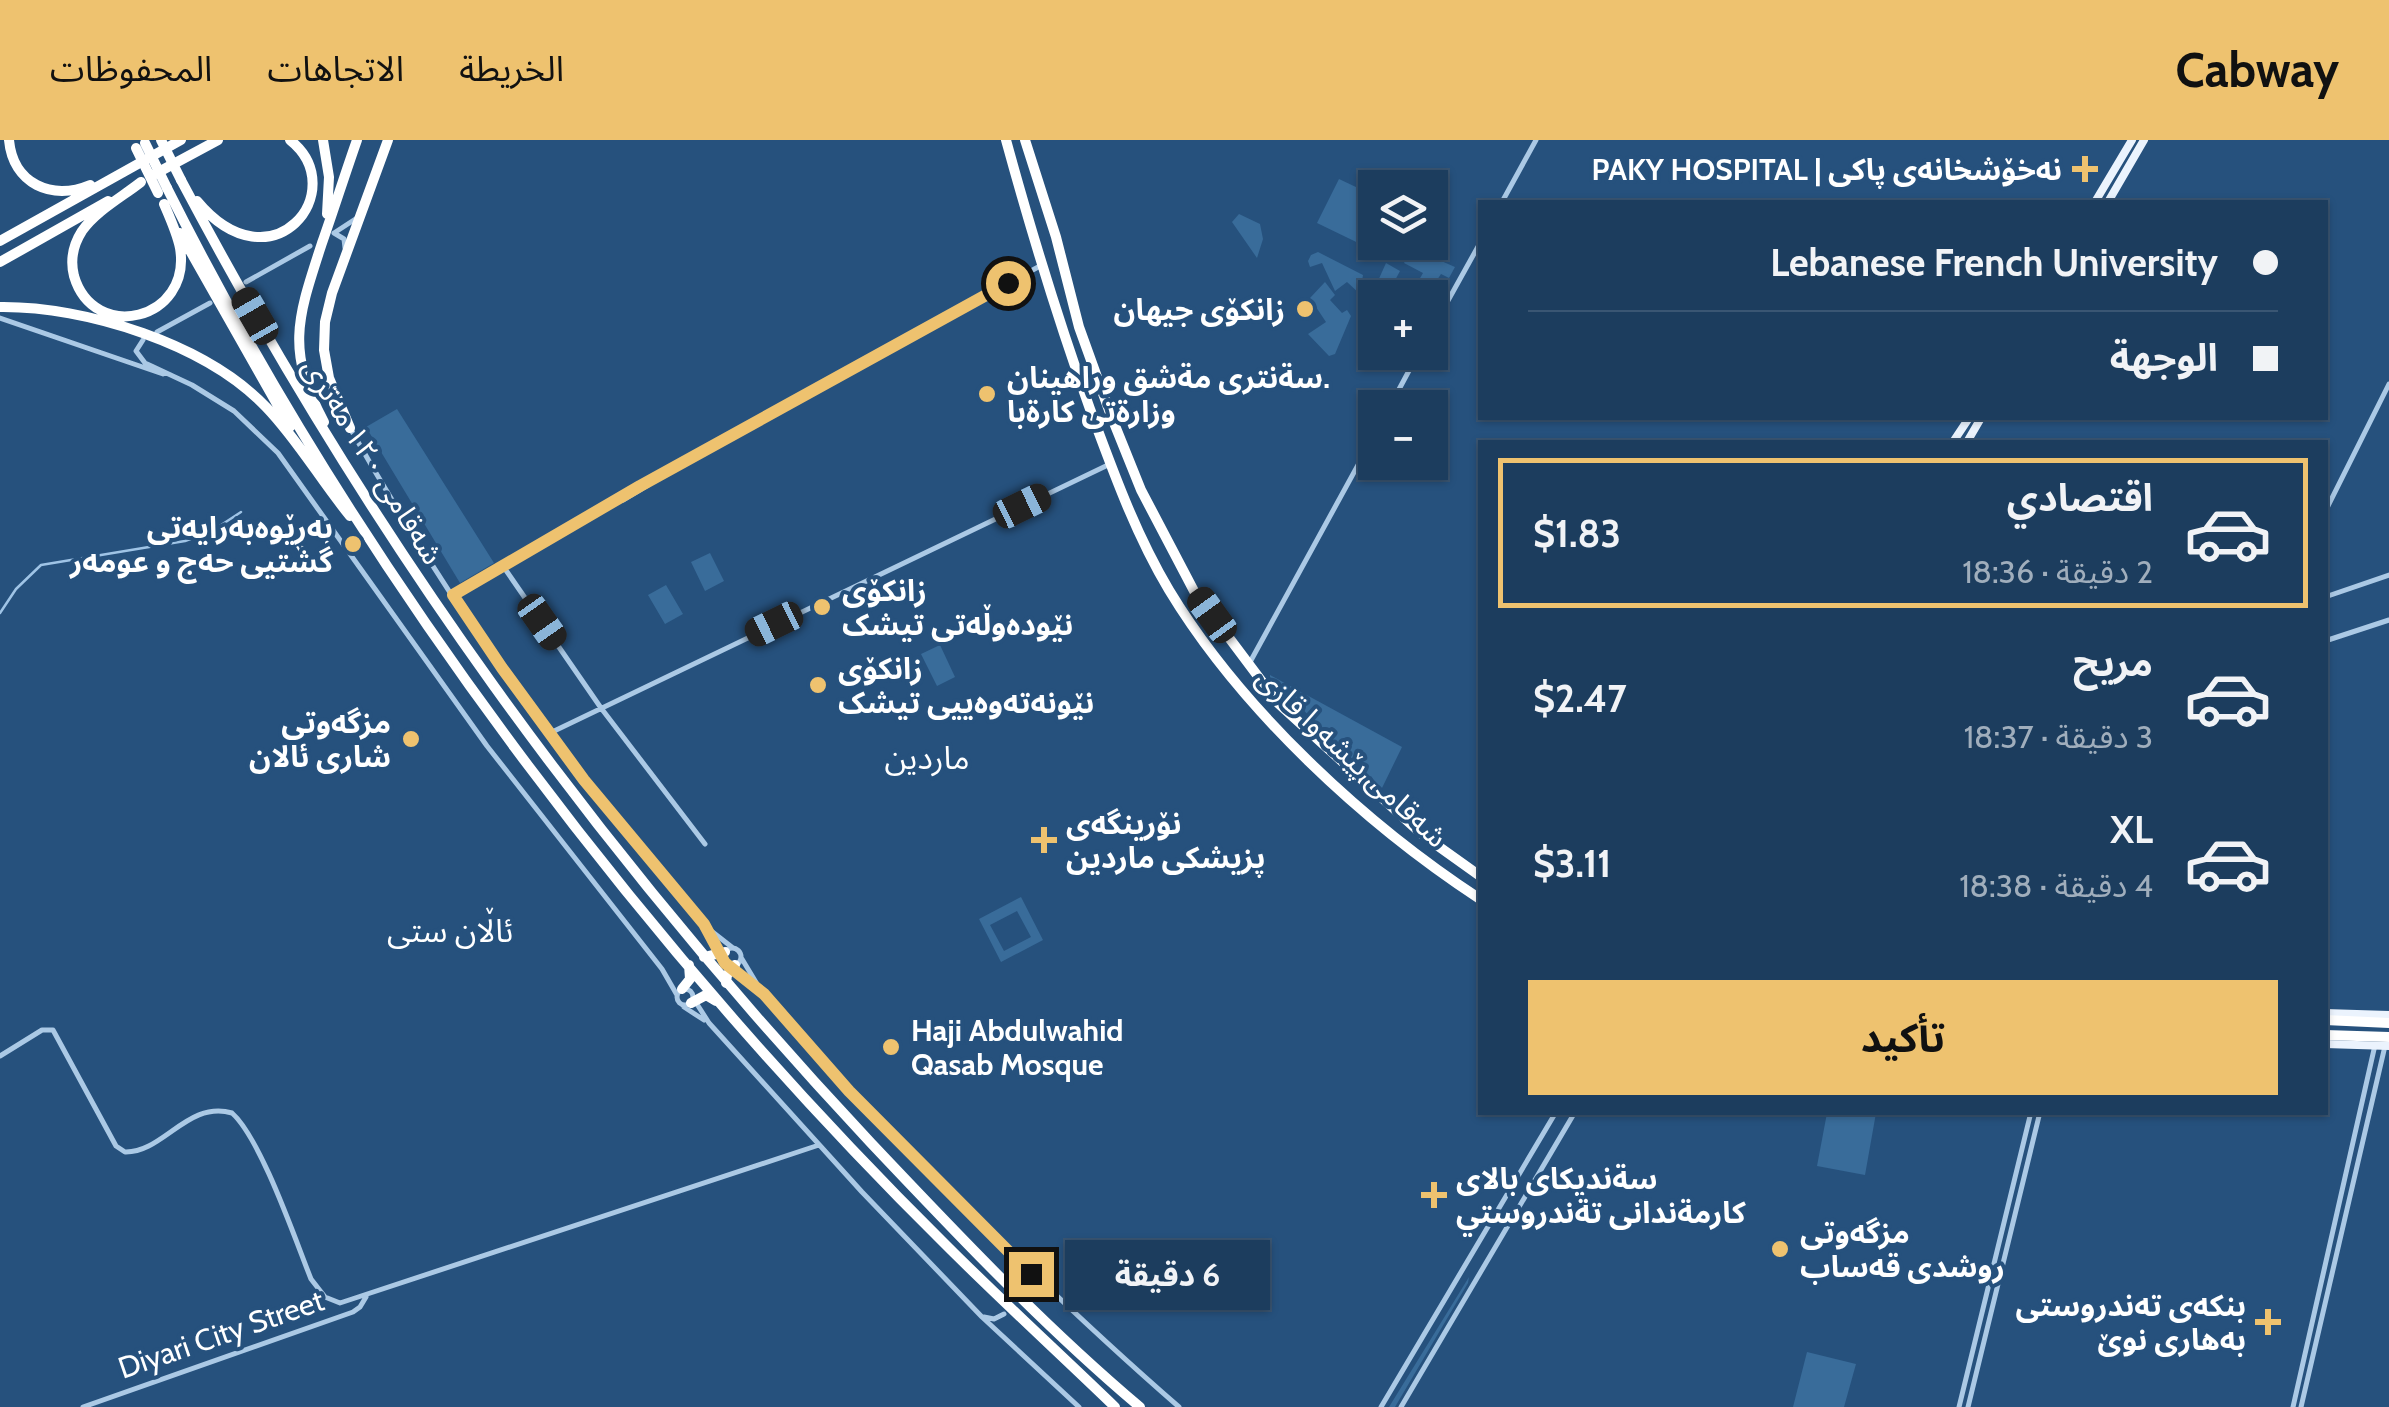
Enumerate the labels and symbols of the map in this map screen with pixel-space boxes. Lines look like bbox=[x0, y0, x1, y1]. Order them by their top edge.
place label: PAKY HOSPITAL | نەخۆشخانەی پاکی bbox=[1591, 151, 2062, 189]
marker: PAKY HOSPITAL | نەخۆشخانەی پاکی bbox=[2072, 156, 2098, 182]
route start bbox=[986, 261, 1031, 306]
car bbox=[227, 283, 283, 349]
place label: زانکۆی جیھان bbox=[1113, 291, 1285, 328]
marker: زانکۆی جیھان bbox=[1294, 298, 1316, 320]
street label: شەقامی ١٢٠ مەتری bbox=[295, 351, 451, 571]
place label: سةنترى مةشق وراهينان. وزارةتى كارةبا bbox=[1007, 359, 1330, 430]
marker: سةنترى مةشق وراهينان. وزارةتى كارةبا bbox=[976, 383, 998, 405]
car bbox=[988, 479, 1056, 533]
place label: بەڕێوەبەرایەتی گشتیی حەج و عومەر bbox=[68, 509, 333, 584]
marker: بەڕێوەبەرایەتی گشتیی حەج و عومەر bbox=[342, 533, 364, 555]
place label: زانکۆی نێودەوڵەتی تیشک bbox=[842, 572, 1073, 643]
car bbox=[1182, 582, 1242, 648]
car bbox=[513, 589, 571, 655]
marker: زانکۆی نێودەوڵەتی تیشک bbox=[811, 596, 833, 618]
car bbox=[740, 597, 808, 651]
place label: زانکۆی نێونەتەوەییی تیشک bbox=[838, 650, 1094, 721]
street label: شەقامی پێشەوا قازی bbox=[1248, 659, 1455, 856]
marker: زانکۆی نێونەتەوەییی تیشک bbox=[807, 674, 829, 696]
place label: مزگەوتی شاری ئالان bbox=[249, 704, 391, 775]
marker: مزگەوتی شاری ئالان bbox=[400, 728, 422, 750]
district label: ماردین bbox=[884, 738, 970, 777]
place label: نۆرینگەی پزیشکی ماردین bbox=[1066, 805, 1266, 877]
marker: نۆرینگەی پزیشکی ماردین bbox=[1031, 827, 1057, 853]
district label: ئاڵان ستی bbox=[387, 907, 513, 950]
place label: Haji Abdulwahid Qasab Mosque bbox=[911, 1012, 1123, 1083]
marker: Haji Abdulwahid Qasab Mosque bbox=[880, 1036, 902, 1058]
place label: سةنديكاى بالاى كارمةندانى تةندروستي bbox=[1456, 1160, 1746, 1236]
marker: سةنديكاى بالاى كارمةندانى تةندروستي bbox=[1421, 1182, 1447, 1208]
place label: مزگەوتی روشدی قەساب bbox=[1800, 1214, 2005, 1285]
marker: مزگەوتی روشدی قەساب bbox=[1769, 1238, 1791, 1260]
callout: 6 دقيقة bbox=[1066, 1239, 1271, 1309]
route end bbox=[1009, 1252, 1054, 1297]
street label: Diyari City Street bbox=[113, 1282, 329, 1386]
place label: بنکەی تەندروستی بەهاری نوێ bbox=[2016, 1287, 2246, 1358]
marker: بنکەی تەندروستی بەهاری نوێ bbox=[2255, 1309, 2281, 1335]

